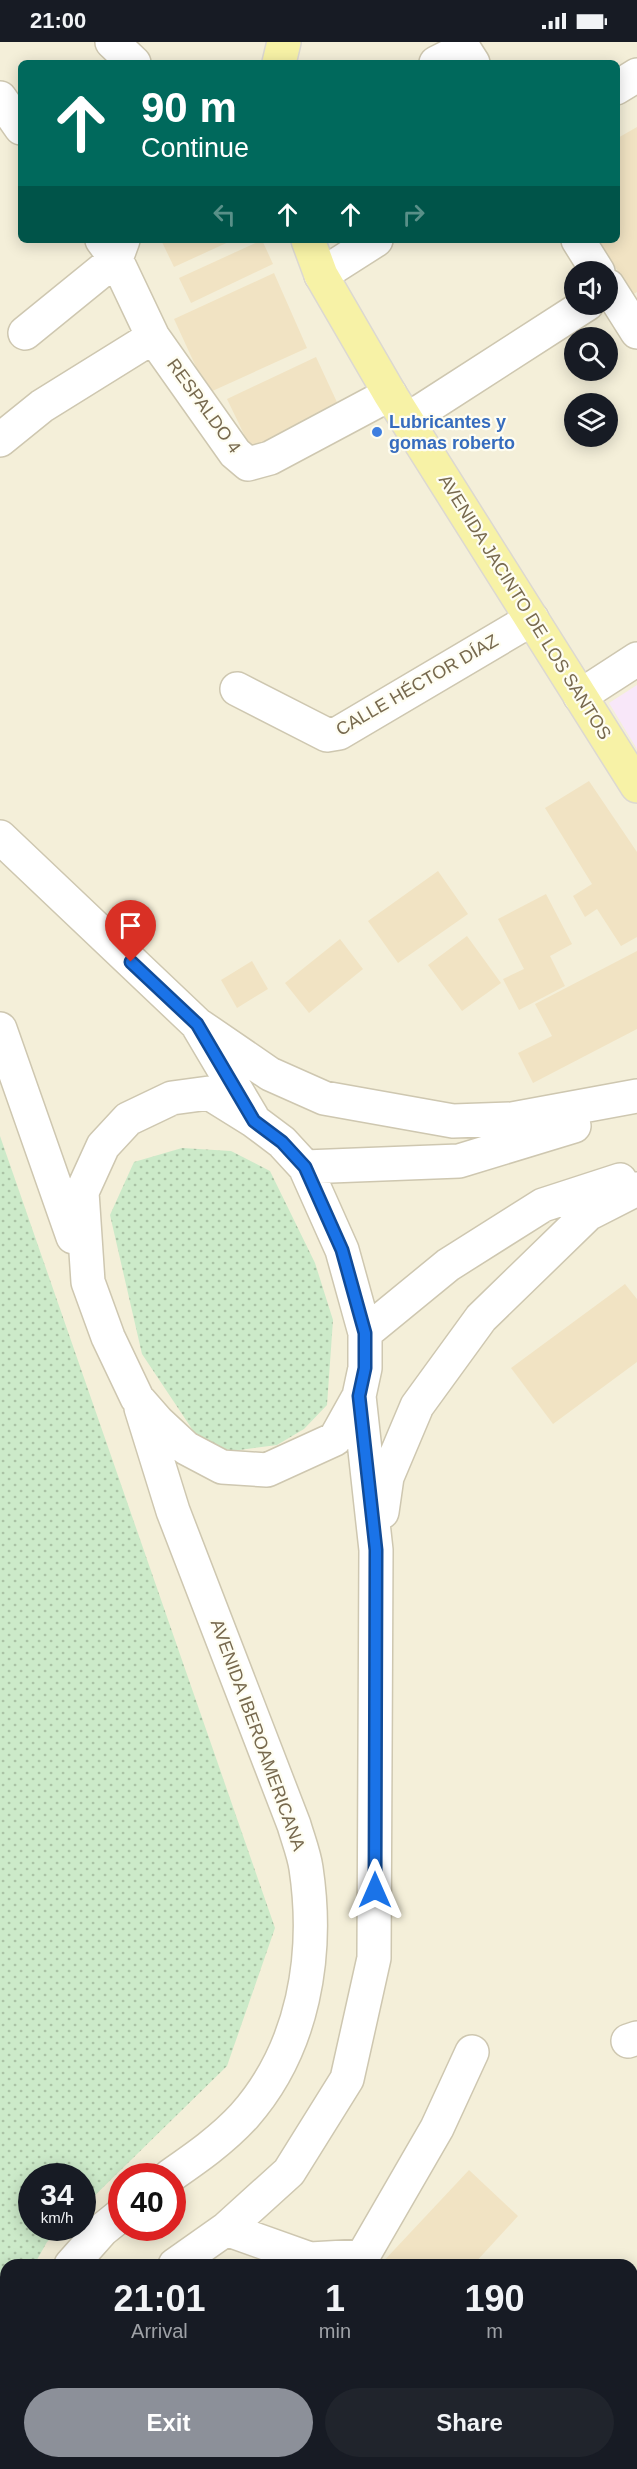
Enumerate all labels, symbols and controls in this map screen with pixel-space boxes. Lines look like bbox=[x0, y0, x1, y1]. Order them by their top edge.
text: 21:00 bbox=[30, 8, 86, 33]
icon: ahead bbox=[42, 84, 120, 162]
text: 90 m bbox=[141, 84, 237, 131]
text: Continue bbox=[141, 133, 249, 163]
icon: left bbox=[208, 198, 241, 231]
icon: ahead bbox=[271, 198, 304, 231]
icon: ahead bbox=[334, 198, 367, 231]
icon: right bbox=[397, 198, 430, 231]
map controls bbox=[564, 261, 618, 447]
button: sound bbox=[564, 261, 618, 315]
button: search bbox=[564, 327, 618, 381]
street label: RESPALDO 4 bbox=[163, 355, 245, 457]
button: layers bbox=[564, 393, 618, 447]
place label: Lubricantes y gomas roberto bbox=[389, 412, 515, 453]
marker: Lubricantes y gomas roberto bbox=[370, 425, 384, 439]
street label: AVENIDA JACINTO DE LOS SANTOS bbox=[435, 471, 615, 743]
street label: CALLE HÉCTOR DÍAZ bbox=[332, 630, 502, 740]
pin bbox=[105, 900, 156, 962]
icon: arrive bbox=[114, 909, 147, 942]
street label: AVENIDA IBEROAMERICANA bbox=[207, 1617, 309, 1853]
position arrow bbox=[343, 1858, 407, 1922]
speed limit sign: 40 bbox=[108, 2163, 186, 2241]
text: 34 bbox=[40, 2178, 74, 2211]
text: km/h bbox=[41, 2209, 73, 2226]
text: 21:01 bbox=[113, 2278, 205, 2319]
text: 1 bbox=[325, 2278, 345, 2319]
text: 190 bbox=[464, 2278, 525, 2319]
text: Arrival bbox=[131, 2320, 188, 2342]
text: min bbox=[319, 2320, 351, 2342]
text: m bbox=[486, 2320, 503, 2342]
button: Exit bbox=[24, 2388, 313, 2457]
button: Share bbox=[325, 2388, 614, 2457]

